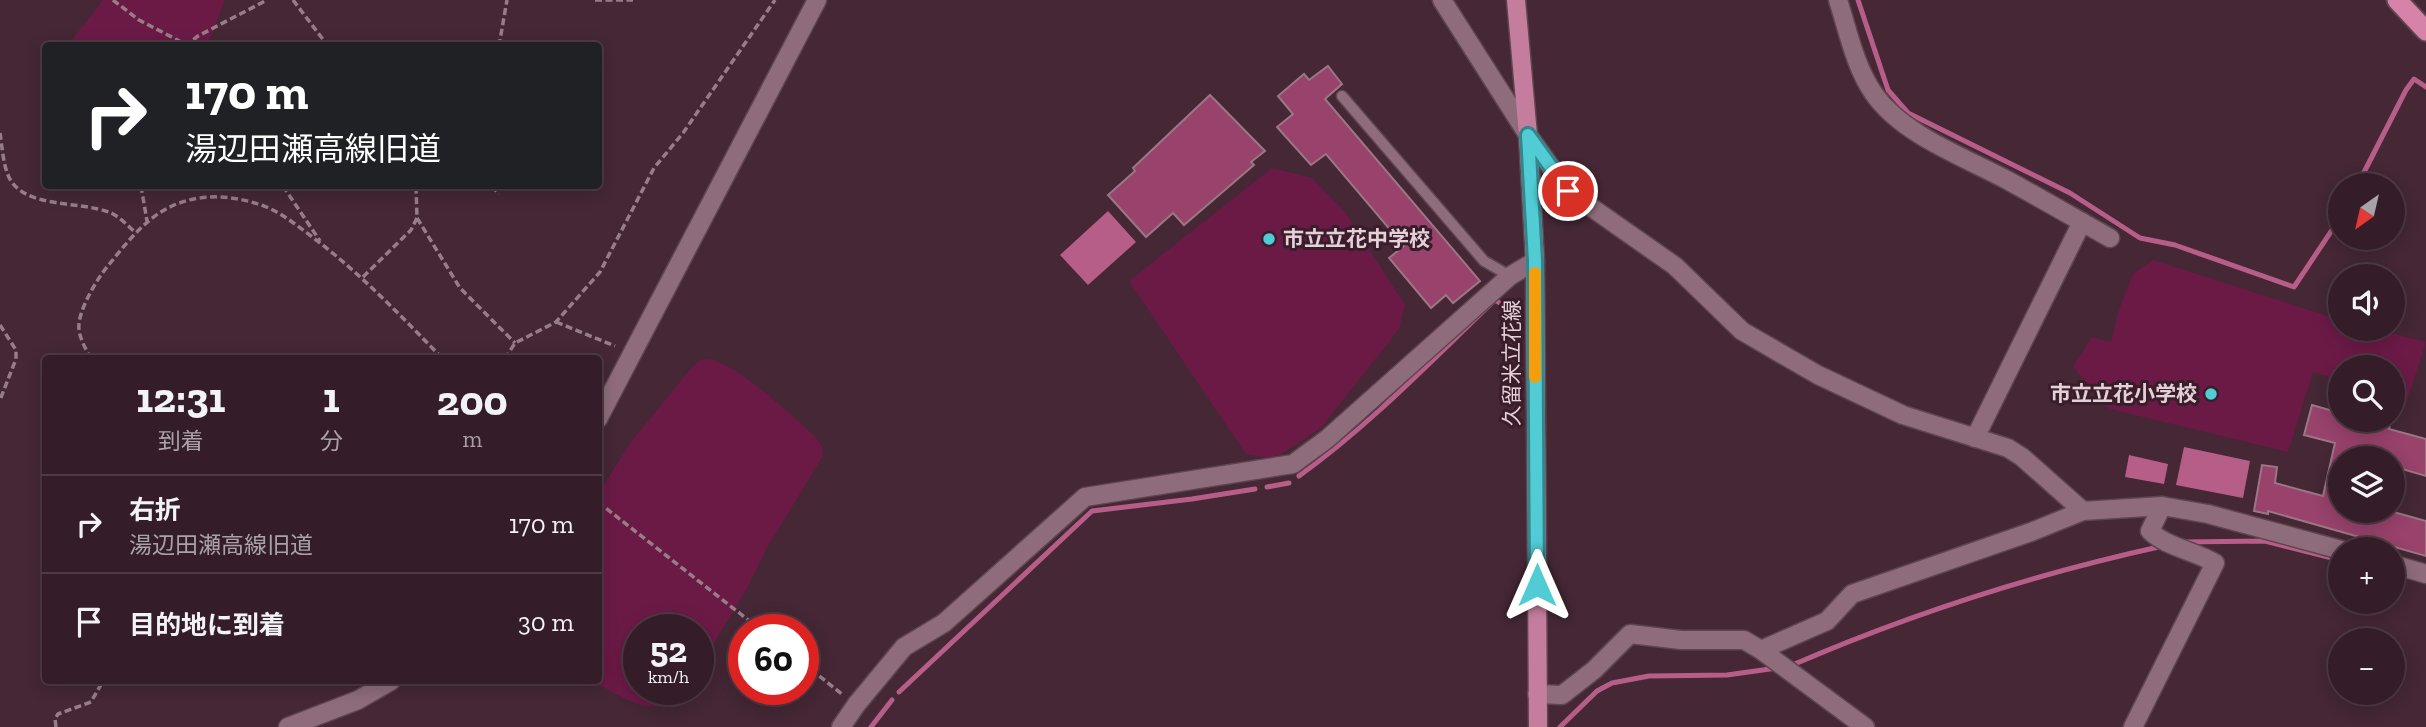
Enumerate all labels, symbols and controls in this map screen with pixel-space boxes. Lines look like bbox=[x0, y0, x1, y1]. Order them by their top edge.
text: 170 m bbox=[185, 63, 308, 122]
icon: right bbox=[70, 70, 161, 161]
text: 湯辺田瀬高線旧道 bbox=[185, 130, 441, 168]
pin bbox=[1538, 161, 1598, 221]
icon: arrive bbox=[1549, 172, 1587, 210]
north arrow bbox=[2328, 173, 2404, 250]
map controls bbox=[2328, 173, 2405, 705]
place label: 市立立花中学校 bbox=[1283, 226, 1430, 251]
marker: 市立立花中学校 bbox=[1261, 231, 1277, 247]
button: sound bbox=[2328, 264, 2405, 341]
street label: 久留米立花線 bbox=[1499, 300, 1524, 426]
button: search bbox=[2328, 355, 2405, 432]
text: 12:31 bbox=[136, 372, 225, 423]
text: 1 bbox=[323, 372, 340, 423]
text: 200 bbox=[437, 375, 508, 426]
place label: 市立立花小学校 bbox=[2050, 381, 2197, 406]
marker: 市立立花小学校 bbox=[2203, 386, 2219, 402]
text: m bbox=[462, 425, 482, 453]
text: 到着 bbox=[158, 427, 204, 455]
text: 分 bbox=[320, 427, 343, 455]
button: layers bbox=[2328, 446, 2405, 523]
text: 右折 bbox=[129, 494, 181, 526]
icon: right bbox=[70, 505, 108, 543]
text: 170 m bbox=[509, 508, 574, 540]
text: 湯辺田瀬高線旧道 bbox=[129, 531, 313, 559]
button: + bbox=[2328, 537, 2405, 614]
position arrow bbox=[1500, 548, 1574, 622]
icon: arrive bbox=[70, 603, 108, 641]
text: 30 m bbox=[518, 606, 574, 638]
text: 目的地に到着 bbox=[129, 609, 285, 641]
speed limit sign: 60 bbox=[728, 614, 819, 705]
button: − bbox=[2328, 628, 2405, 705]
text: 52 bbox=[650, 629, 687, 671]
text: km/h bbox=[648, 666, 689, 688]

